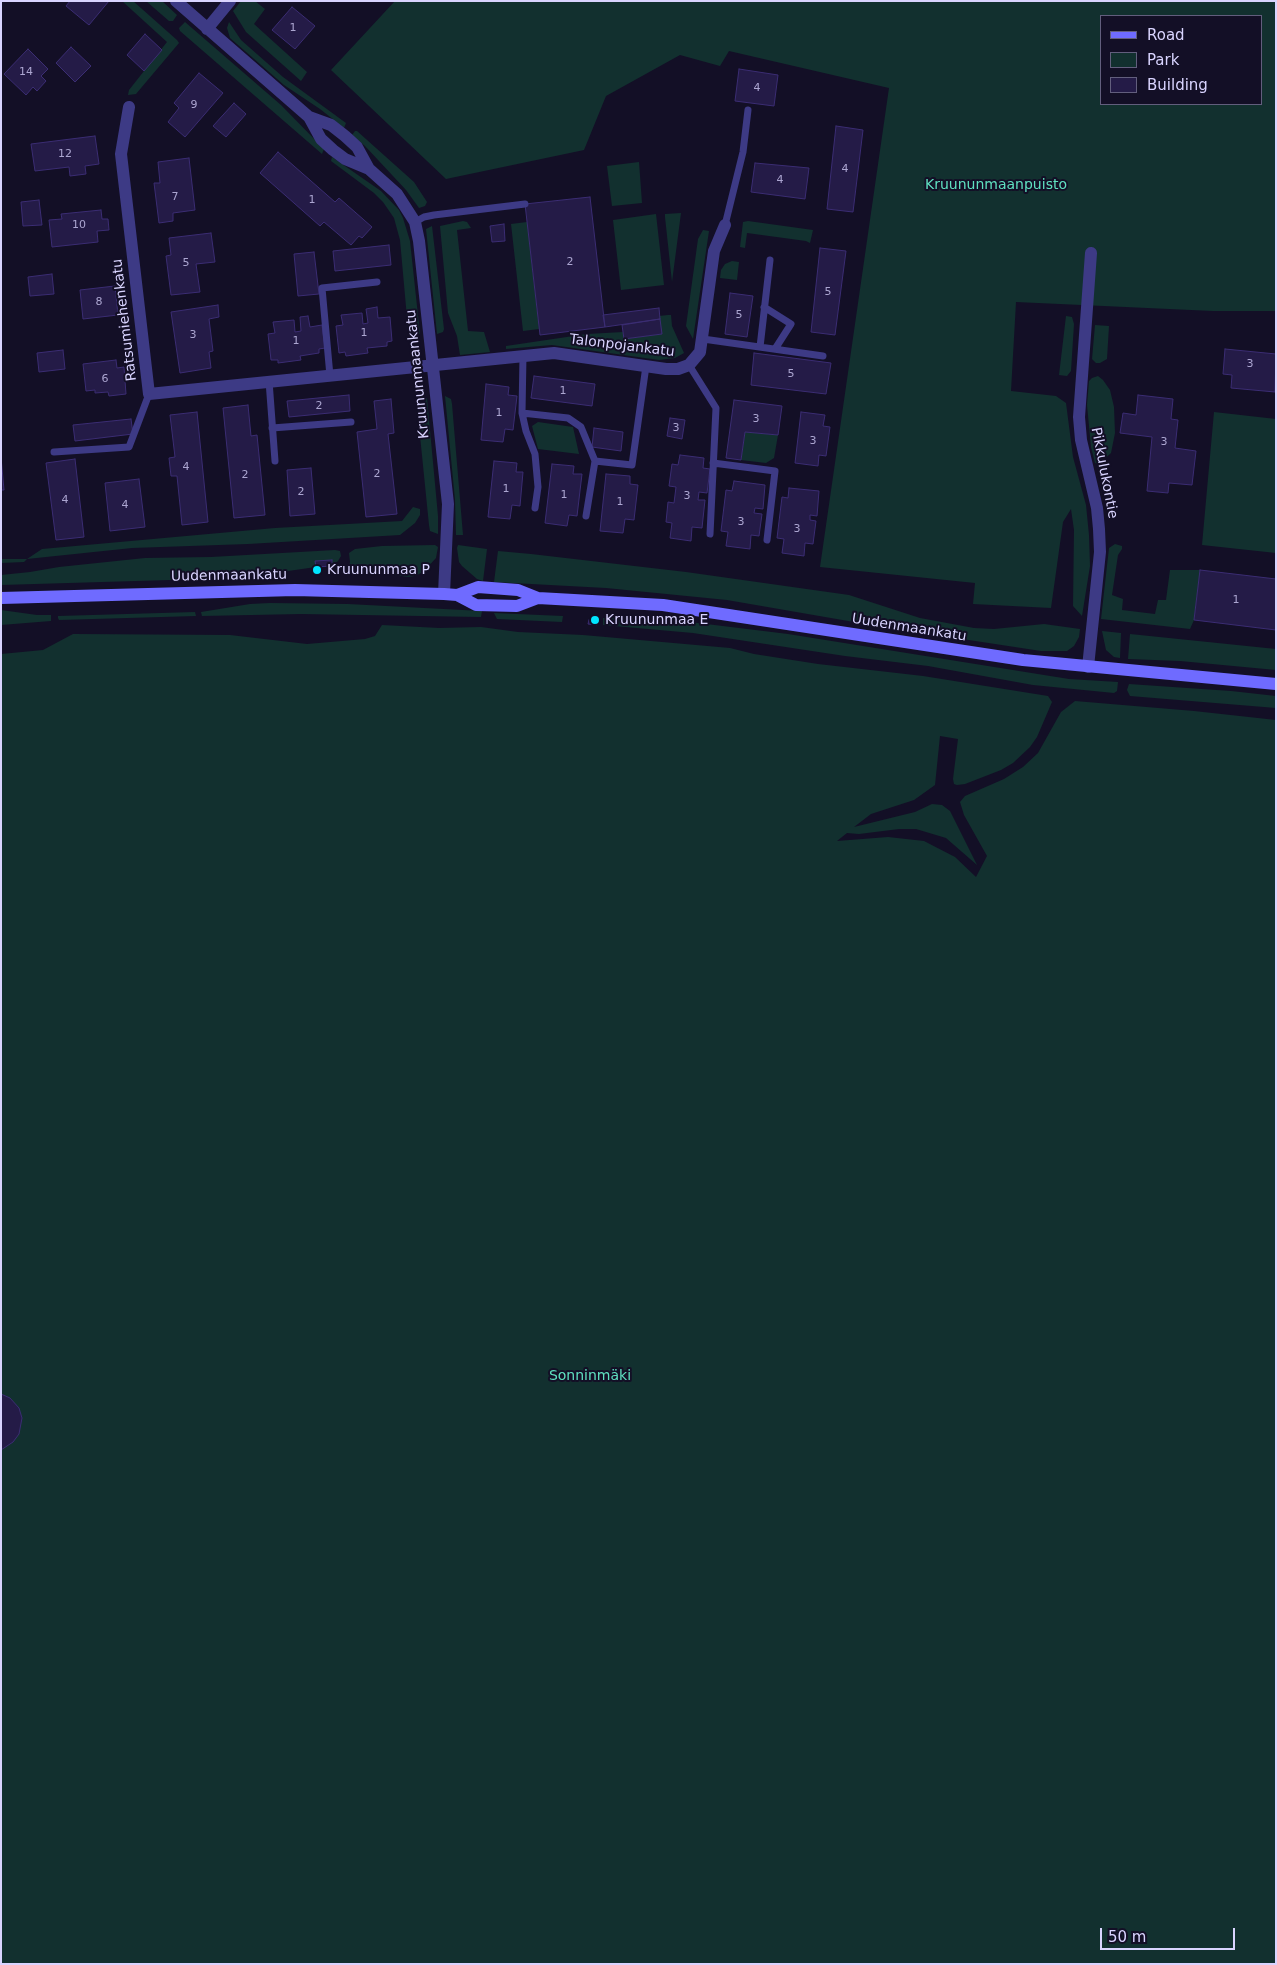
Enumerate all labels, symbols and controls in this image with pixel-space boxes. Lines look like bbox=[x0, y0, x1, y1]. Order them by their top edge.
legend bbox=[1100, 15, 1262, 105]
house number: 1 bbox=[290, 21, 296, 35]
text: Road bbox=[1147, 26, 1185, 44]
text: Park bbox=[1147, 51, 1179, 69]
house number: 14 bbox=[19, 65, 33, 79]
text: Building bbox=[1147, 76, 1208, 94]
house number: 4 bbox=[754, 81, 760, 95]
house number: 9 bbox=[191, 98, 197, 112]
house number: 12 bbox=[58, 147, 72, 161]
house number: 4 bbox=[842, 162, 848, 176]
house number: 4 bbox=[777, 173, 783, 187]
park label: Kruununmaanpuisto bbox=[925, 177, 1067, 193]
house number: 7 bbox=[172, 190, 178, 204]
house number: 1 bbox=[309, 193, 315, 207]
house number: 10 bbox=[72, 218, 86, 232]
house number: 2 bbox=[567, 255, 573, 269]
house number: 5 bbox=[183, 256, 189, 270]
street label: Ratsumiehenkatu bbox=[109, 258, 141, 382]
house number: 5 bbox=[825, 285, 831, 299]
house number: 8 bbox=[96, 295, 102, 309]
house number: 5 bbox=[736, 308, 742, 322]
street label: Kruununmaankatu bbox=[403, 309, 433, 439]
house number: 1 bbox=[361, 326, 367, 340]
house number: 3 bbox=[190, 328, 196, 342]
street label: Talonpojankatu bbox=[569, 331, 675, 361]
house number: 1 bbox=[293, 334, 299, 348]
house number: 3 bbox=[1247, 357, 1253, 371]
house number: 5 bbox=[788, 367, 794, 381]
house number: 6 bbox=[102, 372, 108, 386]
house number: 1 bbox=[560, 384, 566, 398]
house number: 2 bbox=[316, 399, 322, 413]
house number: 1 bbox=[496, 406, 502, 420]
house number: 3 bbox=[753, 412, 759, 426]
house number: 3 bbox=[673, 421, 679, 435]
street label: Pikkulukontie bbox=[1087, 426, 1121, 520]
house number: 3 bbox=[810, 434, 816, 448]
house number: 3 bbox=[1161, 435, 1167, 449]
house number: 4 bbox=[183, 460, 189, 474]
house number: 2 bbox=[374, 467, 380, 481]
house number: 2 bbox=[242, 468, 248, 482]
house number: 1 bbox=[503, 482, 509, 496]
house number: 2 bbox=[298, 485, 304, 499]
house number: 1 bbox=[561, 488, 567, 502]
house number: 3 bbox=[684, 489, 690, 503]
house number: 4 bbox=[62, 493, 68, 507]
house number: 1 bbox=[617, 495, 623, 509]
house number: 4 bbox=[122, 498, 128, 512]
house number: 3 bbox=[738, 515, 744, 529]
house number: 3 bbox=[794, 522, 800, 536]
place label: Kruununmaa P bbox=[327, 562, 430, 578]
marker: Kruununmaa P bbox=[311, 564, 323, 576]
street label: Uudenmaankatu bbox=[171, 567, 287, 585]
house number: 1 bbox=[1233, 593, 1239, 607]
street label: Uudenmaankatu bbox=[850, 611, 968, 645]
place label: Kruununmaa E bbox=[605, 612, 708, 628]
marker: Kruununmaa E bbox=[589, 614, 601, 626]
park label: Sonninmäki bbox=[549, 1368, 631, 1384]
scale bar bbox=[1102, 1918, 1237, 1950]
text: 50 m bbox=[1108, 1928, 1146, 1946]

